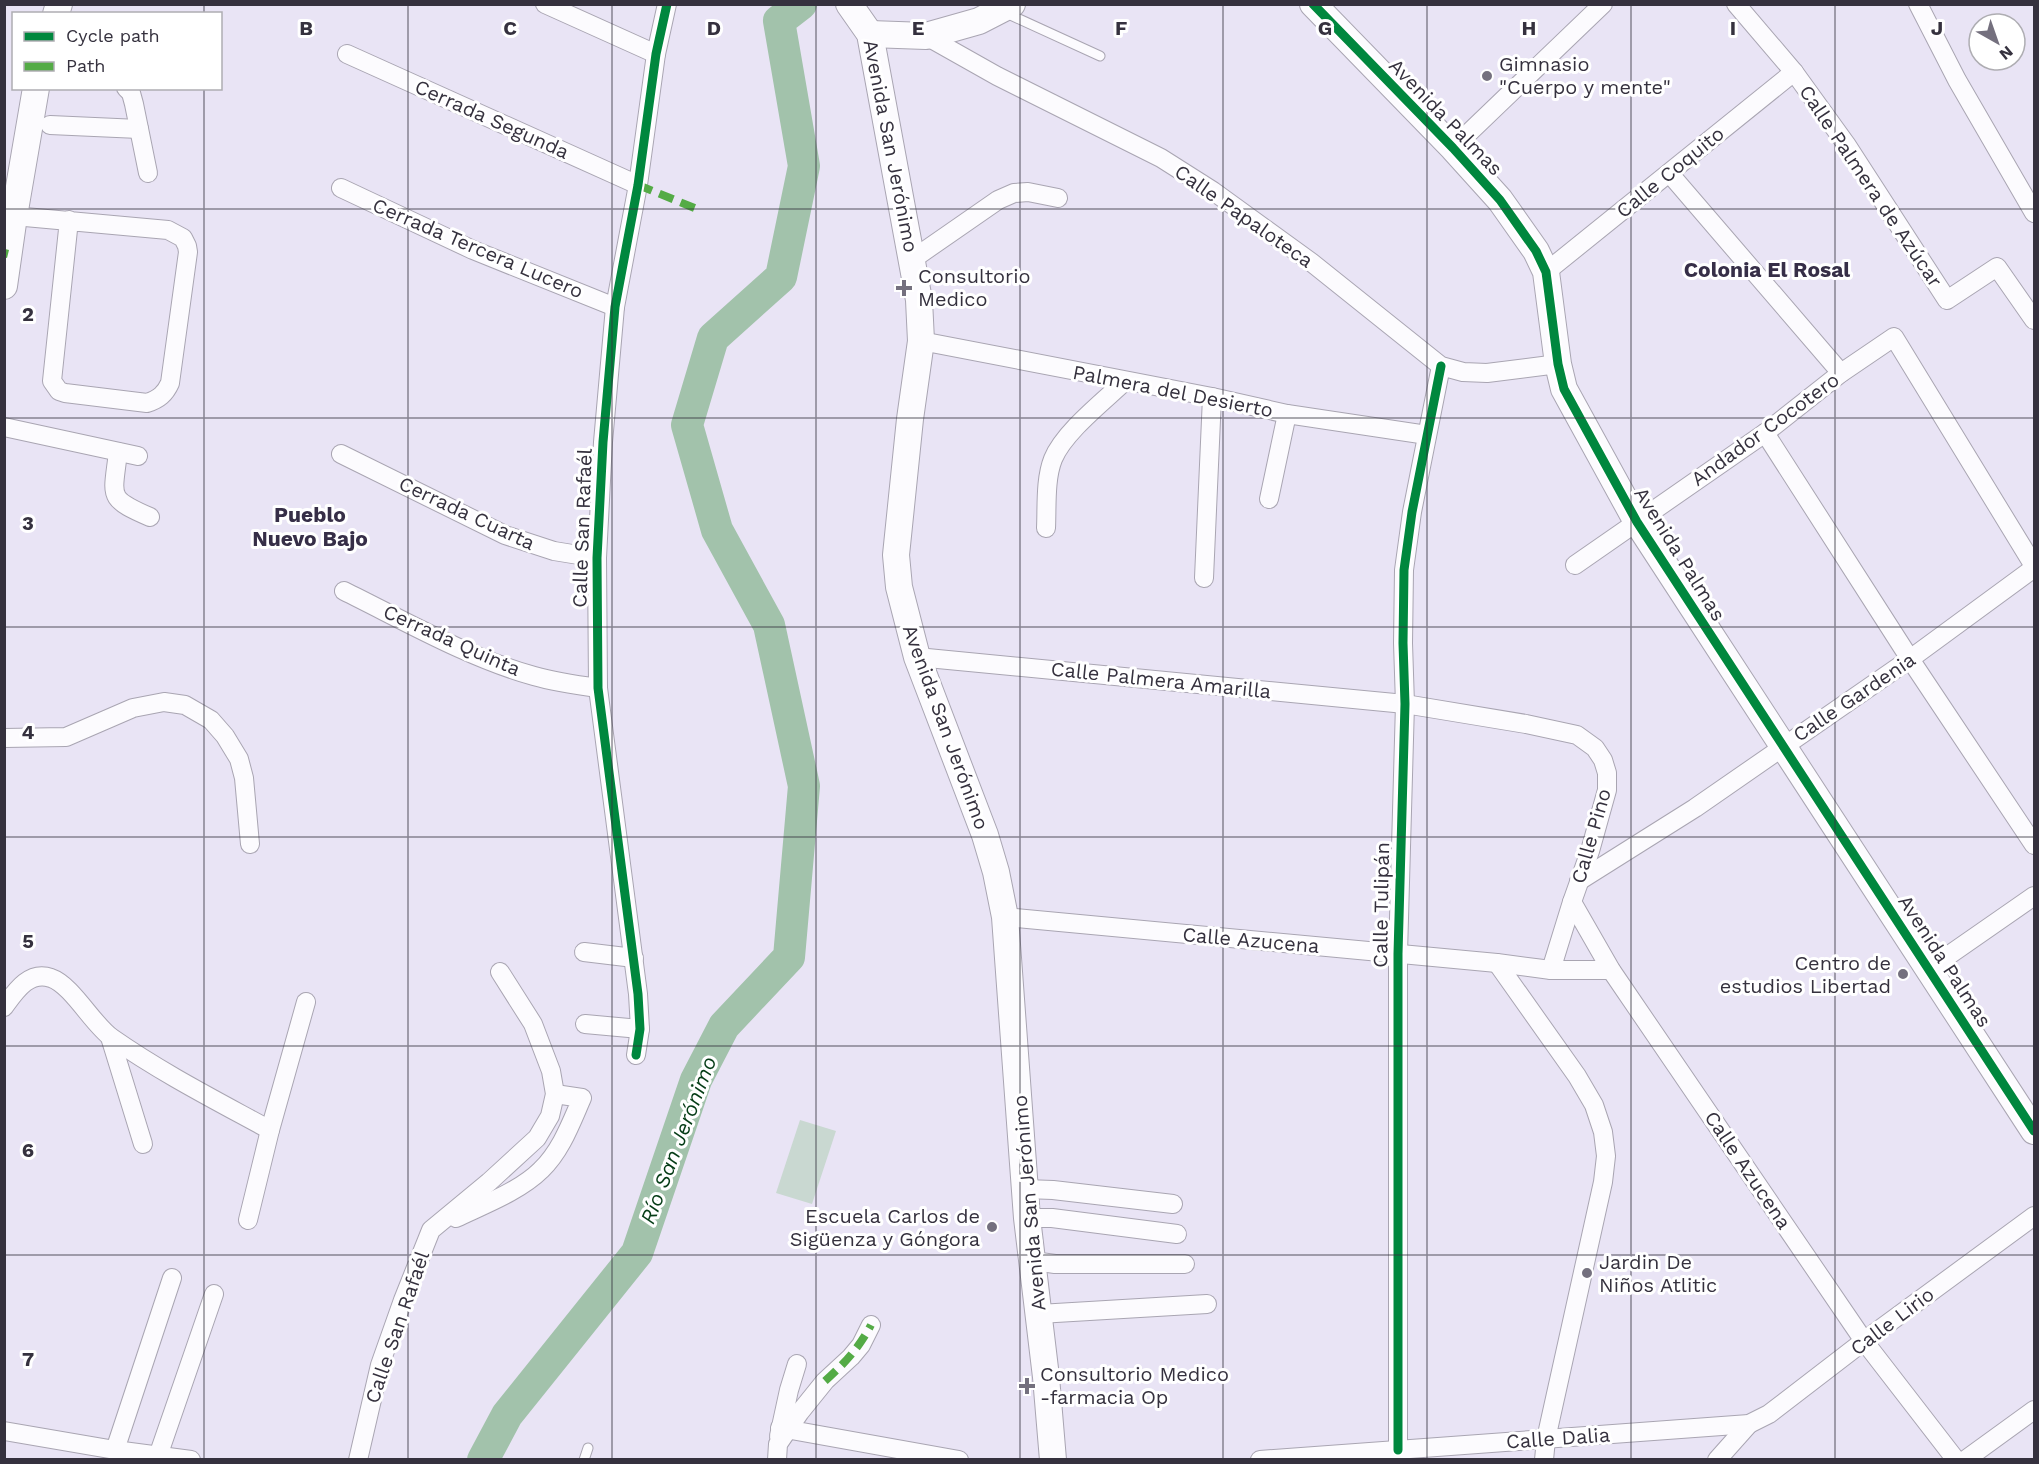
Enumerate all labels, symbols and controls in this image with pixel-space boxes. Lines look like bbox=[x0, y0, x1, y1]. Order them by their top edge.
legend bbox=[12, 12, 222, 90]
north arrow bbox=[1967, 12, 2027, 72]
text: B bbox=[299, 16, 313, 40]
text: C bbox=[503, 16, 517, 40]
text: D bbox=[707, 16, 721, 40]
text: E bbox=[912, 16, 924, 40]
text: F bbox=[1115, 16, 1127, 40]
text: G bbox=[1318, 16, 1332, 40]
text: H bbox=[1522, 16, 1536, 40]
text: I bbox=[1730, 16, 1736, 40]
text: J bbox=[1931, 16, 1943, 40]
text: Cycle path bbox=[66, 25, 160, 46]
street label: Avenida San Jerónimo bbox=[859, 38, 923, 254]
text: N bbox=[1996, 42, 2017, 64]
place label: Gimnasio "Cuerpo y mente" bbox=[1499, 52, 1671, 99]
street label: Avenida Palmas bbox=[1384, 54, 1508, 180]
text: Path bbox=[66, 55, 106, 76]
marker: Gimnasio "Cuerpo y mente" bbox=[1480, 69, 1494, 83]
street label: Cerrada Segunda bbox=[411, 74, 573, 164]
street label: Calle Palmera de Azúcar bbox=[1794, 80, 1948, 292]
street label: Calle Coquito bbox=[1611, 121, 1729, 223]
street label: Calle Papaloteca bbox=[1170, 159, 1318, 273]
street label: Cerrada Tercera Lucero bbox=[369, 193, 587, 303]
district label: Colonia El Rosal bbox=[1684, 257, 1850, 282]
place label: Consultorio Medico bbox=[918, 264, 1031, 311]
marker: Consultorio Medico bbox=[895, 279, 913, 297]
text: 2 bbox=[22, 302, 34, 326]
street label: Palmera del Desierto bbox=[1071, 360, 1275, 422]
street label: Andador Cocotero bbox=[1686, 367, 1844, 491]
street label: Calle San Rafaél bbox=[567, 448, 597, 608]
street label: Cerrada Cuarta bbox=[395, 471, 539, 555]
street label: Avenida Palmas bbox=[1629, 483, 1731, 625]
district label: Pueblo Nuevo Bajo bbox=[252, 502, 368, 551]
text: 3 bbox=[22, 511, 34, 535]
street label: Cerrada Quinta bbox=[380, 599, 524, 681]
street label: Avenida San Jerónimo bbox=[898, 621, 994, 833]
street label: Calle Gardenia bbox=[1788, 647, 1920, 747]
street label: Calle Palmera Amarilla bbox=[1050, 657, 1272, 703]
text: 4 bbox=[22, 720, 35, 744]
street label: Calle Pino bbox=[1566, 786, 1616, 886]
street label: Calle Tulipán bbox=[1368, 842, 1394, 968]
street label: Avenida Palmas bbox=[1893, 890, 1997, 1032]
street label: Calle Azucena bbox=[1181, 922, 1321, 958]
text: 5 bbox=[22, 929, 34, 953]
place label: Centro de estudios Libertad bbox=[1720, 951, 1891, 998]
marker: Centro de estudios Libertad bbox=[1896, 967, 1910, 981]
water label: Río San Jerónimo bbox=[635, 1053, 721, 1227]
street label: Avenida San Jerónimo bbox=[1008, 1094, 1050, 1312]
street label: Calle Azucena bbox=[1700, 1106, 1796, 1234]
text: 6 bbox=[22, 1138, 34, 1162]
place label: Escuela Carlos de Sigüenza y Góngora bbox=[790, 1204, 980, 1251]
marker: Escuela Carlos de Sigüenza y Góngora bbox=[985, 1220, 999, 1234]
street label: Calle San Rafaél bbox=[360, 1248, 434, 1406]
place label: Jardin De Niños Atlitic bbox=[1599, 1250, 1717, 1297]
marker: Jardin De Niños Atlitic bbox=[1580, 1266, 1594, 1280]
street label: Calle Lirio bbox=[1845, 1282, 1939, 1360]
text: 7 bbox=[22, 1347, 34, 1371]
place label: Consultorio Medico -farmacia Op bbox=[1040, 1362, 1229, 1409]
marker: Consultorio Medico -farmacia Op bbox=[1018, 1377, 1036, 1395]
street label: Calle Dalia bbox=[1505, 1422, 1611, 1454]

